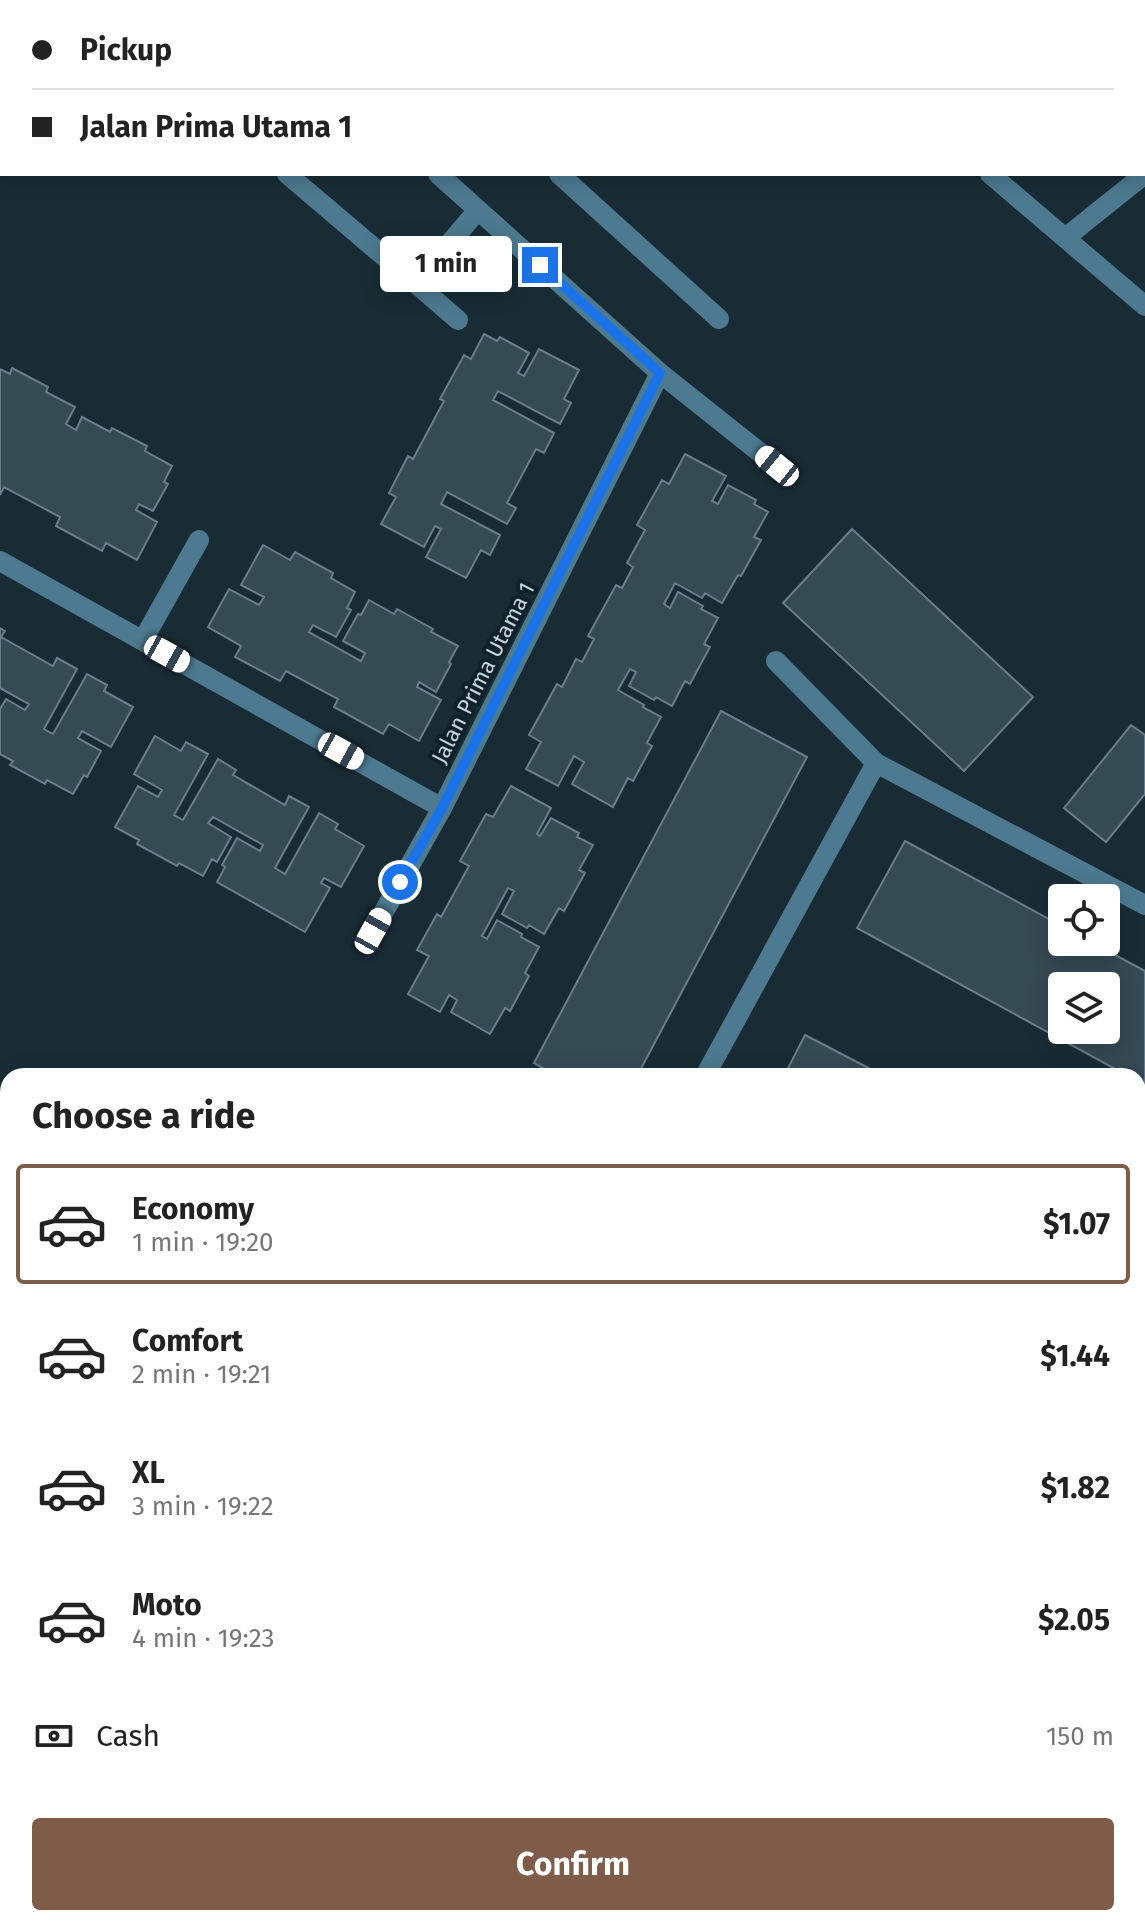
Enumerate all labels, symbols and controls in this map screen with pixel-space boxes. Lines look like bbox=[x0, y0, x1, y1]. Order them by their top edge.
text: Pickup bbox=[80, 32, 172, 68]
text: Jalan Prima Utama 1 bbox=[80, 109, 352, 145]
callout: 1 min bbox=[380, 237, 512, 293]
route end bbox=[522, 247, 558, 283]
text: 1 min bbox=[415, 248, 477, 279]
car bbox=[751, 442, 803, 490]
street label: Jalan Prima Utama 1 bbox=[426, 578, 540, 768]
car bbox=[140, 632, 194, 676]
car bbox=[314, 729, 368, 773]
route start bbox=[382, 864, 418, 900]
map controls bbox=[1048, 884, 1120, 1044]
button: locate bbox=[1048, 884, 1120, 956]
car bbox=[351, 904, 395, 958]
button: layers bbox=[1048, 972, 1120, 1044]
text: Choose a ride bbox=[32, 1094, 255, 1138]
icon: car bbox=[36, 1188, 108, 1260]
text: Economy bbox=[132, 1191, 254, 1227]
text: $1.07 bbox=[1043, 1206, 1110, 1242]
text: 1 min · 19:20 bbox=[132, 1227, 274, 1258]
icon: car bbox=[36, 1320, 108, 1392]
text: Comfort bbox=[132, 1323, 243, 1359]
text: $1.44 bbox=[1040, 1338, 1110, 1374]
text: 2 min · 19:21 bbox=[132, 1359, 271, 1390]
icon: car bbox=[36, 1452, 108, 1524]
text: XL bbox=[132, 1455, 165, 1491]
text: $1.82 bbox=[1041, 1470, 1110, 1506]
text: 3 min · 19:22 bbox=[132, 1491, 274, 1522]
icon: car bbox=[36, 1584, 108, 1656]
text: Moto bbox=[132, 1587, 202, 1623]
text: $2.05 bbox=[1038, 1602, 1110, 1638]
text: 4 min · 19:23 bbox=[132, 1623, 274, 1654]
icon: cash bbox=[32, 1714, 76, 1758]
text: Cash bbox=[96, 1718, 160, 1754]
text: 150 m bbox=[1046, 1721, 1114, 1752]
button: Confirm bbox=[32, 1818, 1114, 1910]

